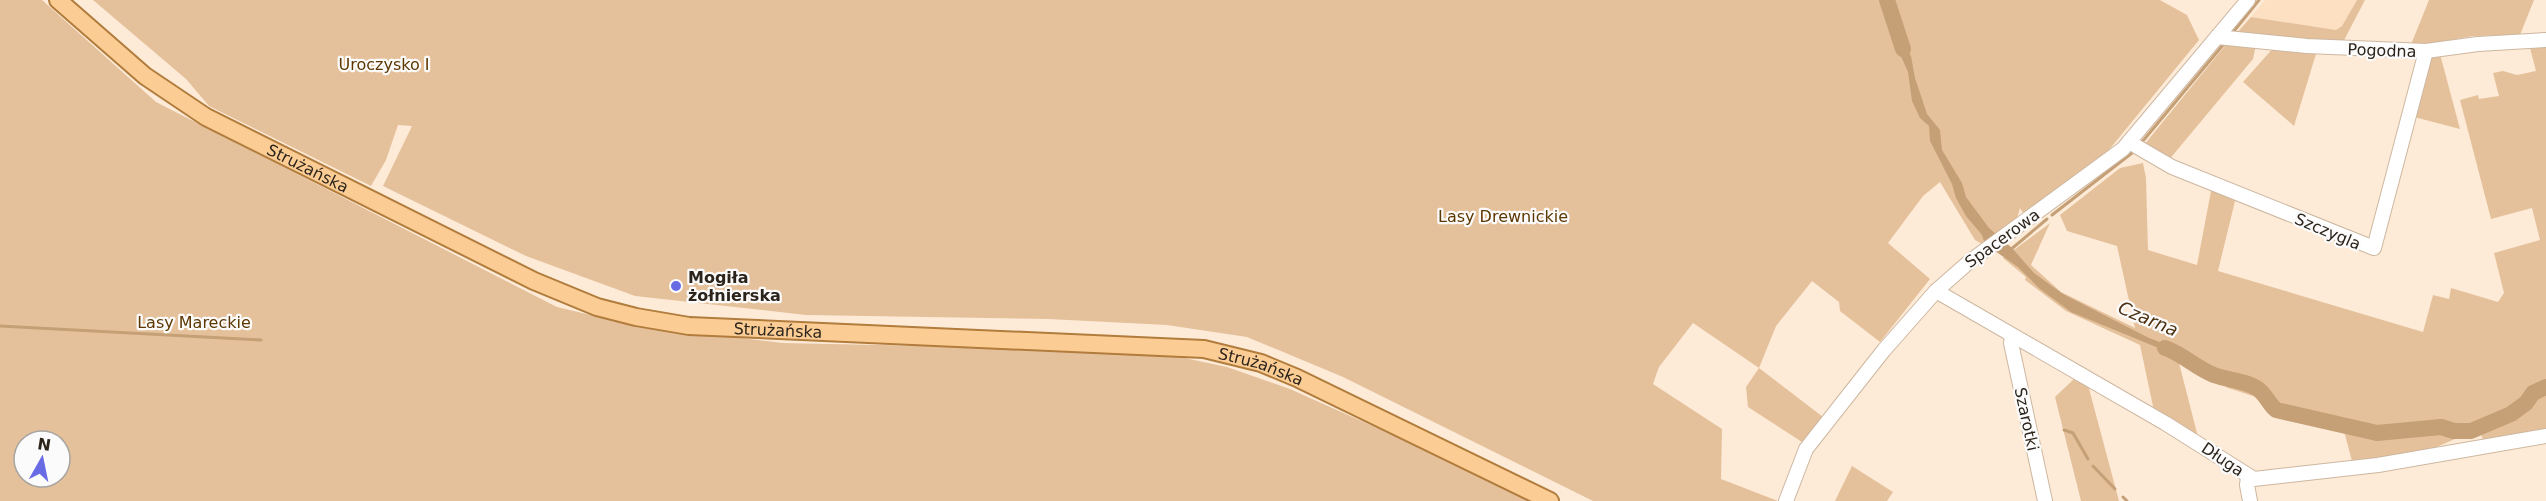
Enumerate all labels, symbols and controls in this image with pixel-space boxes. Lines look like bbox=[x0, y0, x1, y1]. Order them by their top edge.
street label: Pogodna bbox=[2347, 40, 2417, 61]
park label: Uroczysko I bbox=[338, 55, 430, 74]
street label: Strużańska bbox=[264, 140, 352, 197]
street label: Spacerowa bbox=[1961, 205, 2043, 272]
park label: Lasy Drewnickie bbox=[1438, 207, 1568, 226]
street label: Szczygla bbox=[2292, 209, 2364, 254]
place label: Mogiła żołnierska bbox=[688, 268, 781, 305]
marker: Mogiła żołnierska bbox=[669, 279, 683, 293]
water label: Czarna bbox=[2115, 297, 2181, 340]
park label: Lasy Mareckie bbox=[137, 313, 251, 332]
street label: Strużańska bbox=[733, 319, 823, 342]
street label: Strużańska bbox=[1216, 344, 1307, 390]
street label: Szarotki bbox=[2011, 386, 2042, 453]
north arrow bbox=[12, 429, 72, 489]
text: N bbox=[36, 434, 52, 455]
street label: Długa bbox=[2198, 438, 2248, 480]

